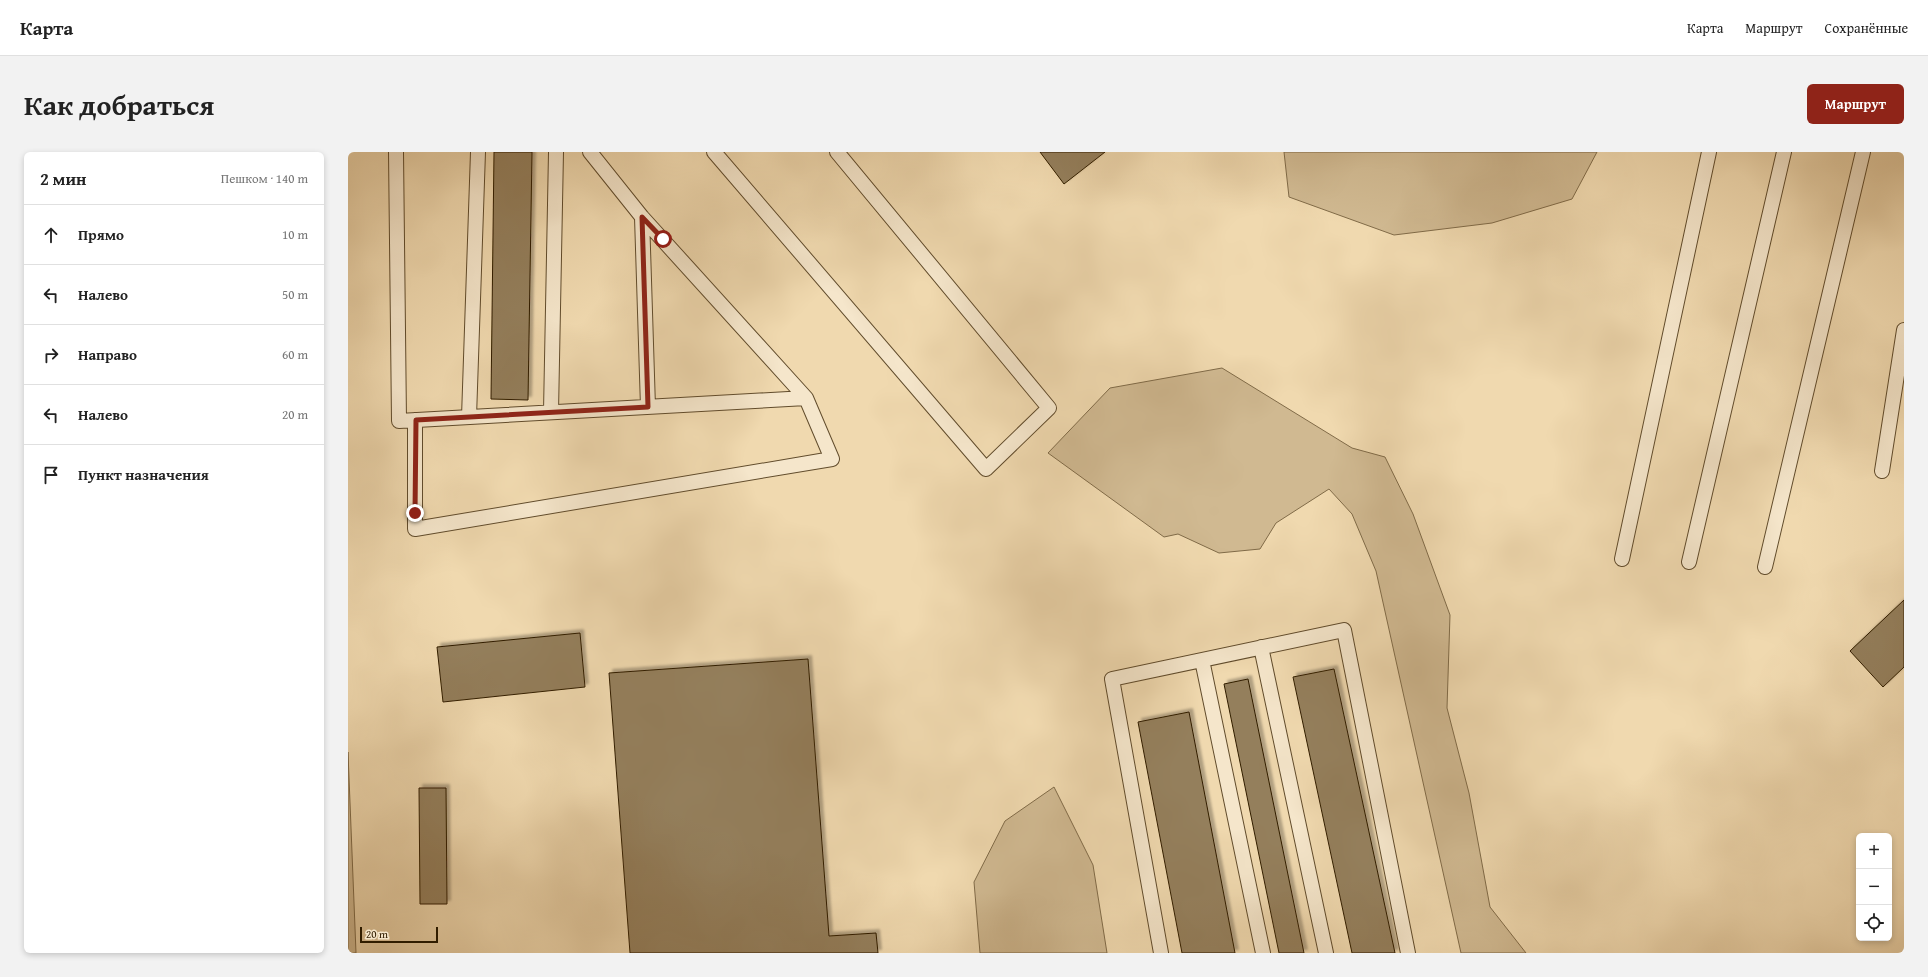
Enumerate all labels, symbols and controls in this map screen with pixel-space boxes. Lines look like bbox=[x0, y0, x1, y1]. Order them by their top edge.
text: Карта bbox=[20, 14, 73, 42]
text: Карта bbox=[1687, 18, 1723, 38]
text: Маршрут bbox=[1745, 18, 1803, 38]
text: Сохранённые bbox=[1825, 18, 1908, 38]
text: Как добраться bbox=[24, 84, 214, 125]
button: Маршрут bbox=[1807, 84, 1904, 124]
text: 2 мин bbox=[40, 166, 86, 191]
text: Пешком · 140 m bbox=[221, 169, 308, 188]
icon: ahead bbox=[40, 224, 62, 246]
text: Прямо bbox=[78, 224, 124, 245]
text: 10 m bbox=[282, 225, 308, 244]
route start bbox=[654, 230, 672, 248]
icon: left bbox=[40, 284, 62, 306]
text: Налево bbox=[78, 284, 128, 305]
text: 50 m bbox=[282, 285, 308, 304]
icon: right bbox=[40, 344, 62, 366]
text: Направо bbox=[78, 344, 137, 365]
text: 60 m bbox=[282, 345, 308, 364]
icon: left bbox=[40, 404, 62, 426]
text: Налево bbox=[78, 404, 128, 425]
text: 20 m bbox=[282, 405, 308, 424]
icon: arrive bbox=[40, 464, 62, 486]
text: Пункт назначения bbox=[78, 464, 209, 485]
route end bbox=[406, 504, 424, 522]
map controls bbox=[1856, 833, 1892, 941]
button: + bbox=[1856, 833, 1892, 869]
button: − bbox=[1856, 869, 1892, 905]
button: locate bbox=[1856, 905, 1892, 941]
scale bar bbox=[360, 925, 438, 944]
text: 20 m bbox=[366, 926, 388, 942]

